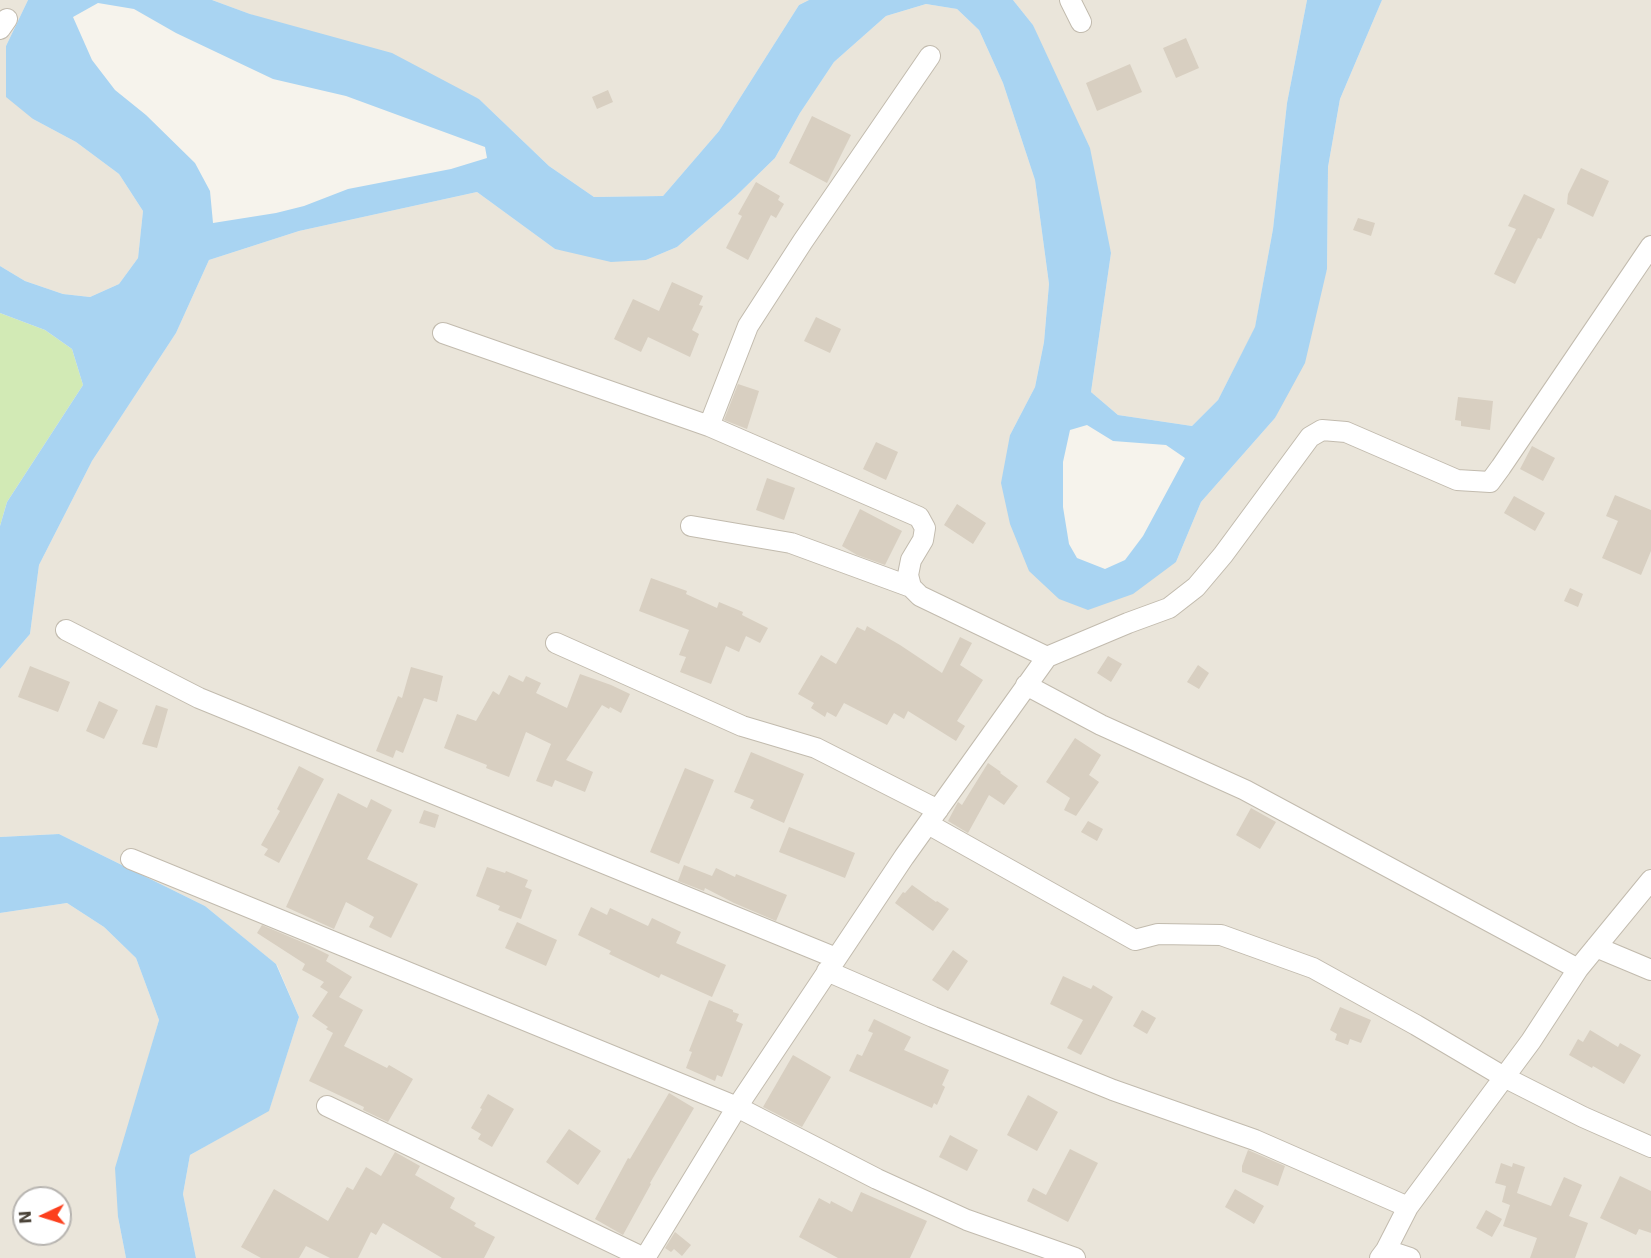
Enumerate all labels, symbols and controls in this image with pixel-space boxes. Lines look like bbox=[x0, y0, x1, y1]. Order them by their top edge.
north arrow bbox=[12, 1186, 72, 1246]
text: N bbox=[16, 1210, 35, 1225]

